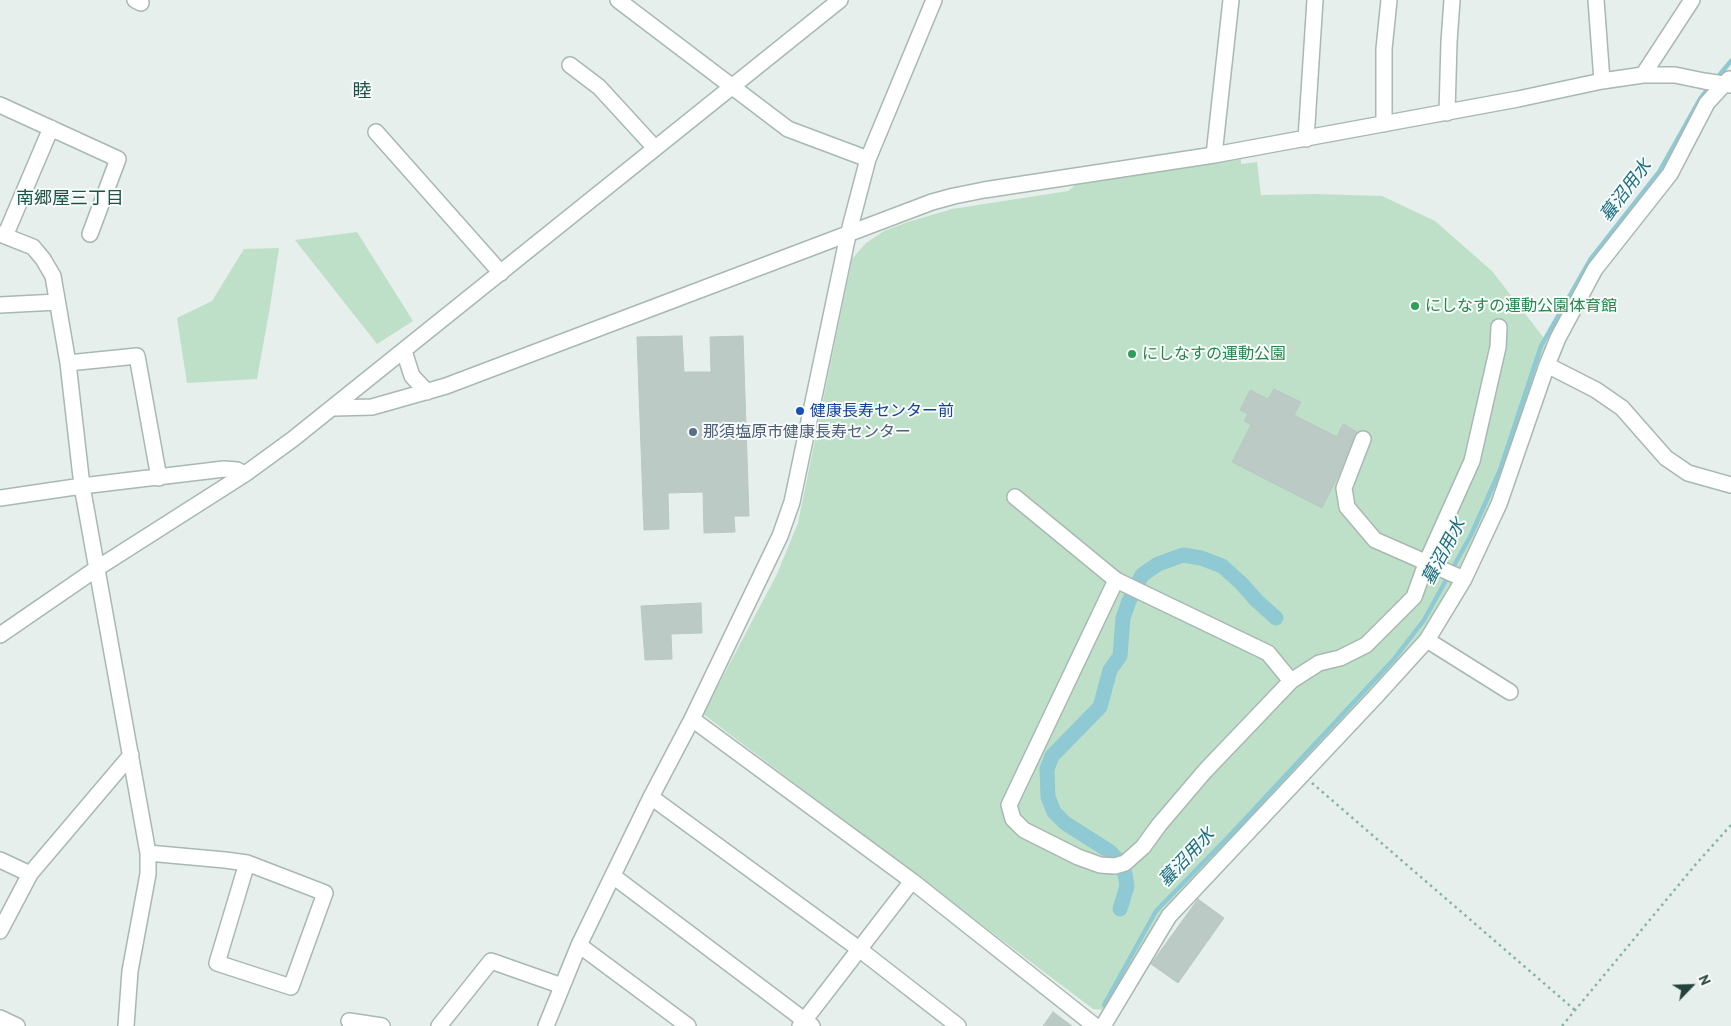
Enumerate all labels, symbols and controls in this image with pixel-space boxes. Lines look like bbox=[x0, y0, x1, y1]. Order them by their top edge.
district label: 睦 bbox=[353, 81, 371, 103]
water label: 蟇沼用水 bbox=[1596, 156, 1656, 226]
district label: 南郷屋三丁目 bbox=[16, 188, 124, 210]
place label: にしなすの運動公園体育館 bbox=[1425, 296, 1617, 316]
marker: にしなすの運動公園体育館 bbox=[1409, 300, 1421, 312]
place label: にしなすの運動公園 bbox=[1142, 344, 1286, 364]
marker: にしなすの運動公園 bbox=[1126, 348, 1138, 360]
place label: 健康長寿センター前 bbox=[810, 401, 954, 421]
marker: 健康長寿センター前 bbox=[794, 405, 806, 417]
place label: 那須塩原市健康長寿センター bbox=[703, 422, 911, 442]
marker: 那須塩原市健康長寿センター bbox=[687, 426, 699, 438]
water label: 蟇沼用水 bbox=[1418, 515, 1470, 589]
water label: 蟇沼用水 bbox=[1155, 824, 1219, 892]
north arrow bbox=[1666, 961, 1716, 1011]
text: N bbox=[1695, 972, 1715, 988]

